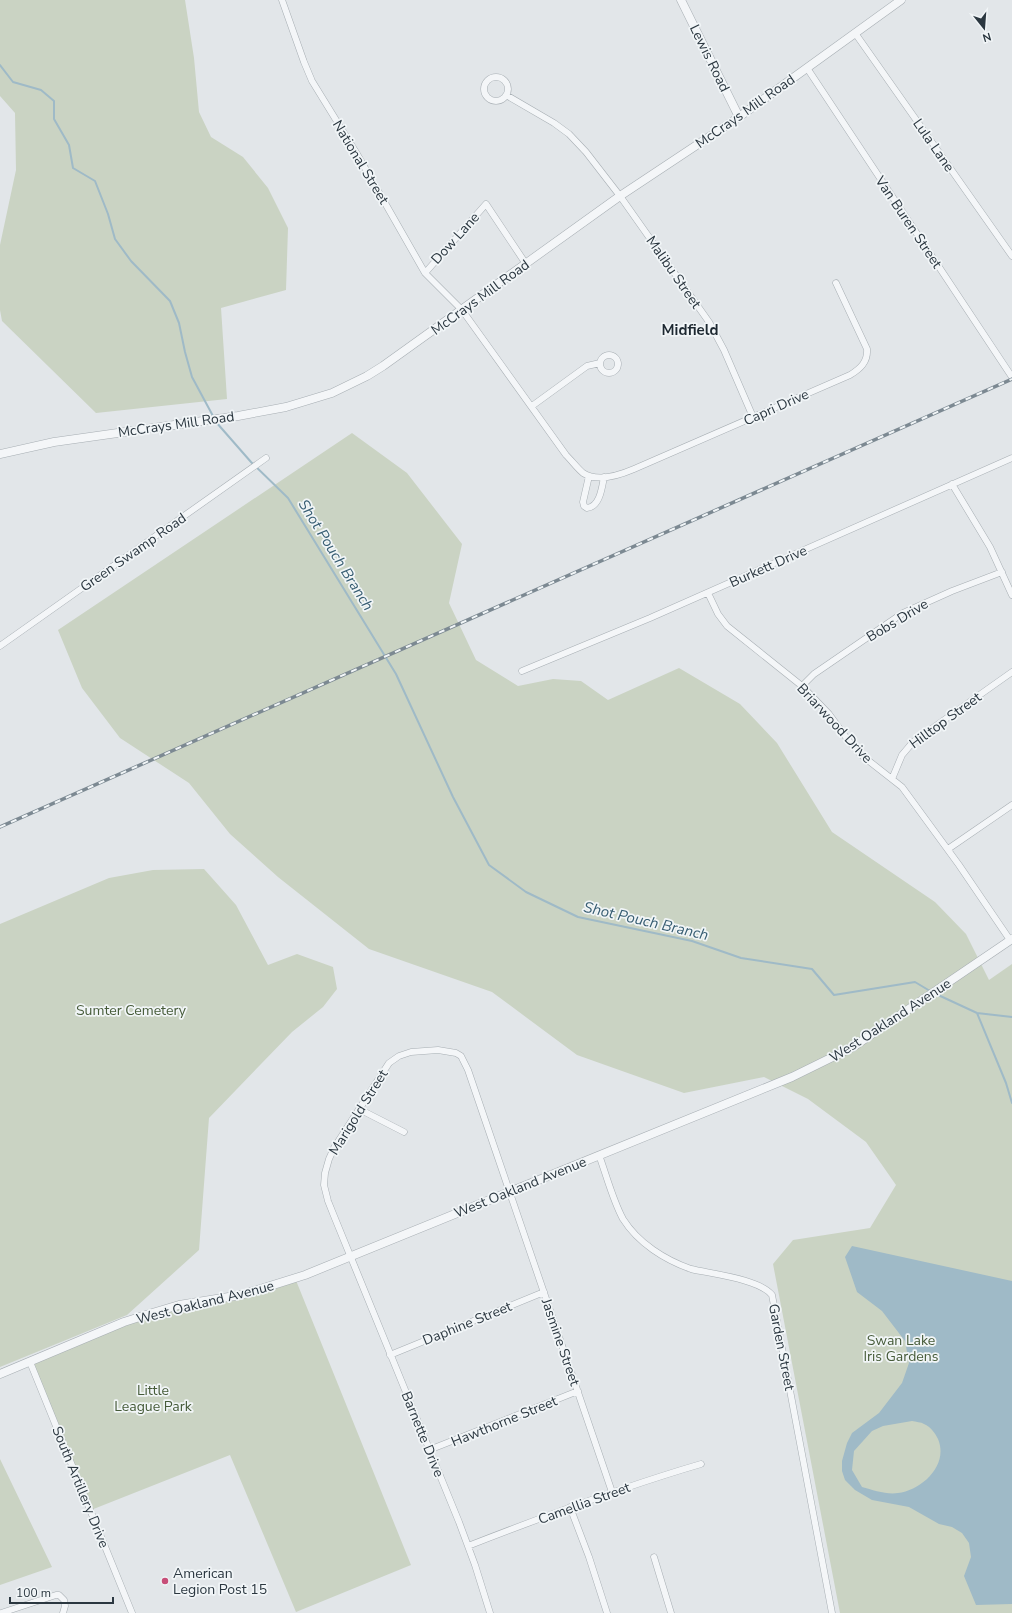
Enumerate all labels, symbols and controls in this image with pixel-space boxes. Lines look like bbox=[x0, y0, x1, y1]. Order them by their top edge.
north arrow bbox=[964, 8, 1004, 48]
street label: Lewis Road bbox=[685, 21, 734, 95]
text: N bbox=[981, 29, 993, 45]
street label: McCrays Mill Road bbox=[692, 70, 799, 153]
street label: Lula Lane bbox=[908, 115, 959, 176]
street label: National Street bbox=[328, 117, 393, 208]
street label: Van Buren Street bbox=[870, 172, 947, 272]
street label: Dow Lane bbox=[427, 208, 484, 268]
street label: Malibu Street bbox=[642, 232, 706, 312]
street label: McCrays Mill Road bbox=[427, 255, 533, 340]
district label: Midfield bbox=[662, 320, 718, 340]
street label: Capri Drive bbox=[740, 385, 812, 430]
street label: McCrays Mill Road bbox=[117, 407, 235, 442]
water label: Shot Pouch Branch bbox=[294, 496, 378, 614]
street label: Green Swamp Road bbox=[76, 509, 190, 596]
street label: Burkett Drive bbox=[726, 541, 810, 592]
street label: Bobs Drive bbox=[863, 595, 932, 646]
street label: Briarwood Drive bbox=[793, 679, 877, 767]
street label: Hilltop Street bbox=[905, 688, 985, 753]
water label: Shot Pouch Branch bbox=[582, 897, 710, 945]
street label: West Oakland Avenue bbox=[826, 974, 955, 1067]
park label: Sumter Cemetery bbox=[76, 1001, 187, 1020]
street label: Marigold Street bbox=[324, 1066, 392, 1159]
street label: West Oakland Avenue bbox=[451, 1152, 589, 1223]
street label: West Oakland Avenue bbox=[134, 1276, 276, 1329]
street label: Jasmine Street bbox=[536, 1295, 584, 1388]
street label: Daphine Street bbox=[420, 1297, 515, 1350]
street label: Garden Street bbox=[764, 1302, 799, 1392]
park label: Swan Lake Iris Gardens bbox=[864, 1331, 939, 1366]
park label: Little League Park bbox=[114, 1381, 193, 1416]
street label: Barnette Drive bbox=[397, 1388, 448, 1480]
street label: Hawthorne Street bbox=[448, 1391, 560, 1451]
street label: South Artillery Drive bbox=[47, 1424, 114, 1551]
street label: Camellia Street bbox=[535, 1478, 633, 1529]
place label: American Legion Post 15 bbox=[173, 1564, 267, 1599]
marker: American Legion Post 15 bbox=[160, 1576, 170, 1586]
scale bar bbox=[10, 1579, 113, 1605]
text: 100 m bbox=[16, 1585, 51, 1601]

